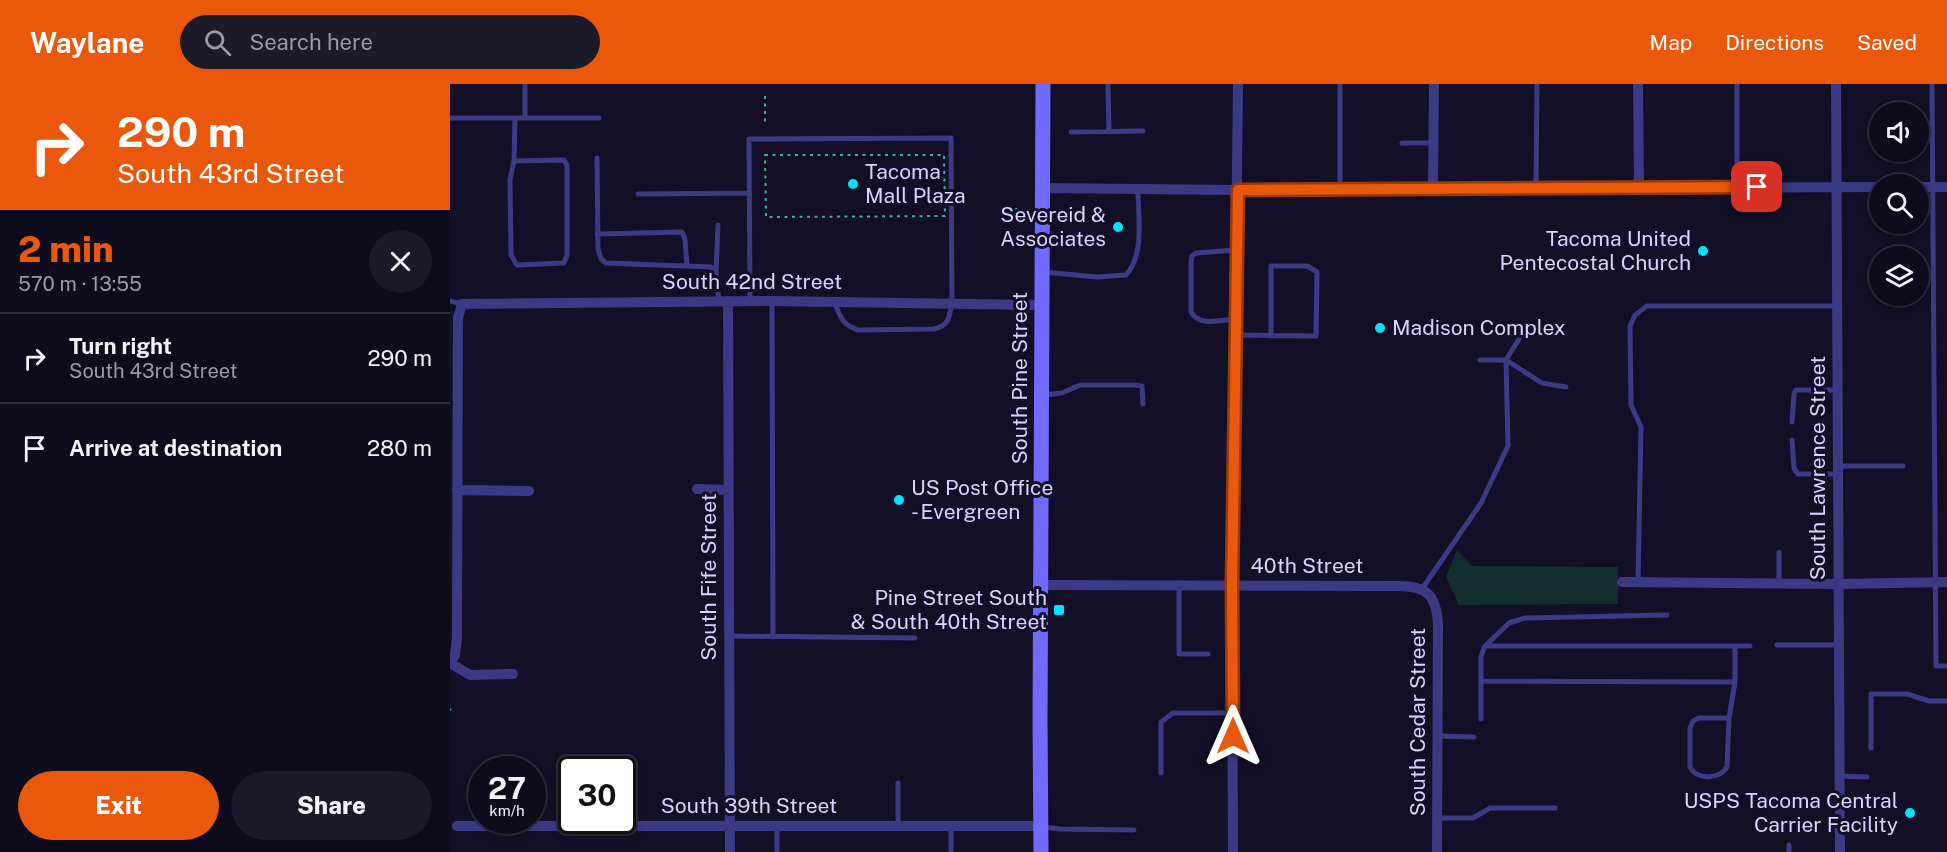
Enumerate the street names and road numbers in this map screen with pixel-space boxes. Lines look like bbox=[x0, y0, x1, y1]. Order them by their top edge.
street label: South 42nd Street bbox=[662, 269, 842, 294]
street label: South Pine Street bbox=[1007, 292, 1032, 464]
street label: South Lawrence Street bbox=[1805, 356, 1830, 580]
street label: South Fife Street bbox=[696, 493, 721, 661]
street label: 40th Street bbox=[1251, 553, 1363, 578]
street label: South Cedar Street bbox=[1405, 628, 1430, 816]
street label: South 39th Street bbox=[661, 793, 837, 818]

